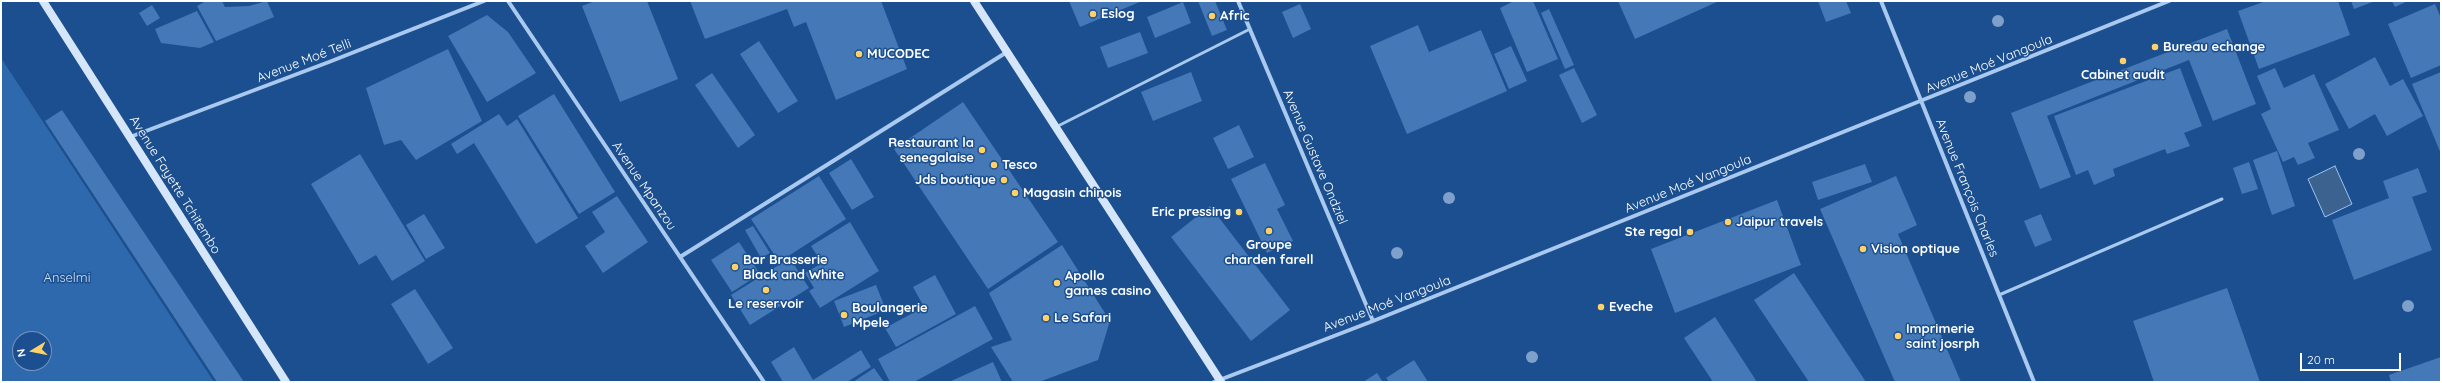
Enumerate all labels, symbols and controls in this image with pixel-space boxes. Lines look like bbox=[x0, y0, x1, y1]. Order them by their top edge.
place label: Eslog bbox=[1101, 6, 1134, 22]
place label: Afric bbox=[1220, 8, 1249, 24]
marker: Eslog bbox=[1088, 9, 1098, 19]
marker: Afric bbox=[1207, 11, 1217, 21]
street label: Avenue Moé Vangoula bbox=[1923, 31, 2055, 97]
street label: Avenue Moé Telli bbox=[255, 36, 353, 86]
place label: Bureau echange bbox=[2163, 39, 2265, 55]
marker: Bureau echange bbox=[2150, 42, 2160, 52]
place label: MUCODEC bbox=[867, 46, 930, 62]
marker: MUCODEC bbox=[854, 49, 864, 59]
marker: Cabinet audit bbox=[2118, 56, 2128, 66]
place label: Cabinet audit bbox=[2081, 67, 2165, 83]
street label: Avenue Gustave Ondziel bbox=[1279, 87, 1351, 227]
street label: Avenue Fayette Tchitembo bbox=[126, 113, 224, 257]
street label: Avenue François Charles bbox=[1932, 117, 2002, 259]
place label: Restaurant la senegalaise bbox=[888, 135, 974, 166]
street label: Avenue Mpanzou bbox=[609, 139, 679, 233]
marker: Restaurant la senegalaise bbox=[977, 145, 987, 155]
street label: Avenue Moé Vangoula bbox=[1622, 151, 1754, 217]
place label: Tesco bbox=[1002, 157, 1037, 173]
marker: Tesco bbox=[989, 160, 999, 170]
place label: Jds boutique bbox=[915, 172, 996, 188]
marker: Jds boutique bbox=[999, 175, 1009, 185]
place label: Magasin chinois bbox=[1023, 185, 1122, 201]
marker: Magasin chinois bbox=[1010, 188, 1020, 198]
place label: Eric pressing bbox=[1152, 204, 1231, 220]
marker: Eric pressing bbox=[1234, 207, 1244, 217]
place label: Jaipur travels bbox=[1736, 214, 1823, 230]
marker: Jaipur travels bbox=[1723, 217, 1733, 227]
place label: Ste regal bbox=[1625, 224, 1682, 240]
marker: Groupe charden farell bbox=[1264, 226, 1274, 236]
marker: Ste regal bbox=[1685, 227, 1695, 237]
place label: Groupe charden farell bbox=[1224, 237, 1314, 268]
place label: Vision optique bbox=[1871, 241, 1960, 257]
marker: Vision optique bbox=[1858, 244, 1868, 254]
place label: Bar Brasserie Black and White bbox=[743, 252, 845, 283]
marker: Bar Brasserie Black and White bbox=[730, 262, 740, 272]
place label: Apollo games casino bbox=[1065, 268, 1151, 299]
park label: Anselmi bbox=[44, 270, 90, 286]
street label: Avenue Moé Vangoula bbox=[1321, 272, 1453, 336]
marker: Apollo games casino bbox=[1052, 278, 1062, 288]
marker: Le reservoir bbox=[761, 285, 771, 295]
place label: Le reservoir bbox=[728, 296, 804, 312]
place label: Eveche bbox=[1609, 299, 1653, 315]
place label: Boulangerie Mpele bbox=[852, 300, 928, 331]
marker: Eveche bbox=[1596, 302, 1606, 312]
marker: Boulangerie Mpele bbox=[839, 310, 849, 320]
place label: Le Safari bbox=[1054, 310, 1111, 326]
marker: Le Safari bbox=[1041, 313, 1051, 323]
place label: Imprimerie saint josrph bbox=[1906, 321, 1980, 352]
north arrow bbox=[12, 331, 52, 371]
marker: Imprimerie saint josrph bbox=[1893, 331, 1903, 341]
scale bar bbox=[2302, 345, 2403, 371]
text: N bbox=[14, 348, 29, 358]
text: 20 m bbox=[2307, 352, 2335, 367]

